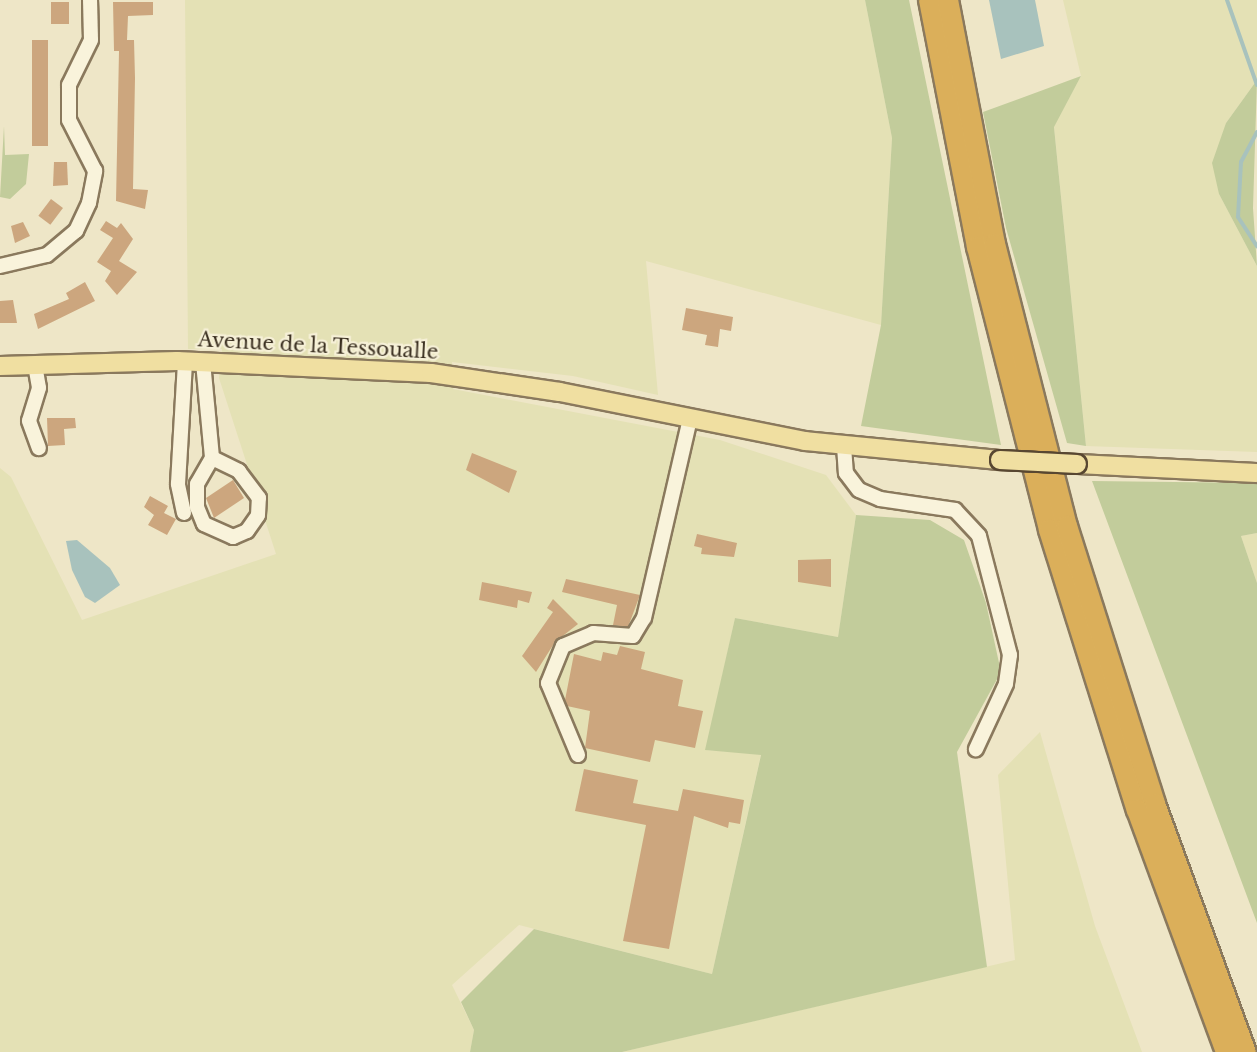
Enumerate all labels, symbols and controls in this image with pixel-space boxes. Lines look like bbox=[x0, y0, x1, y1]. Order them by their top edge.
street label: Avenue de la Tessoualle bbox=[197, 328, 439, 364]

